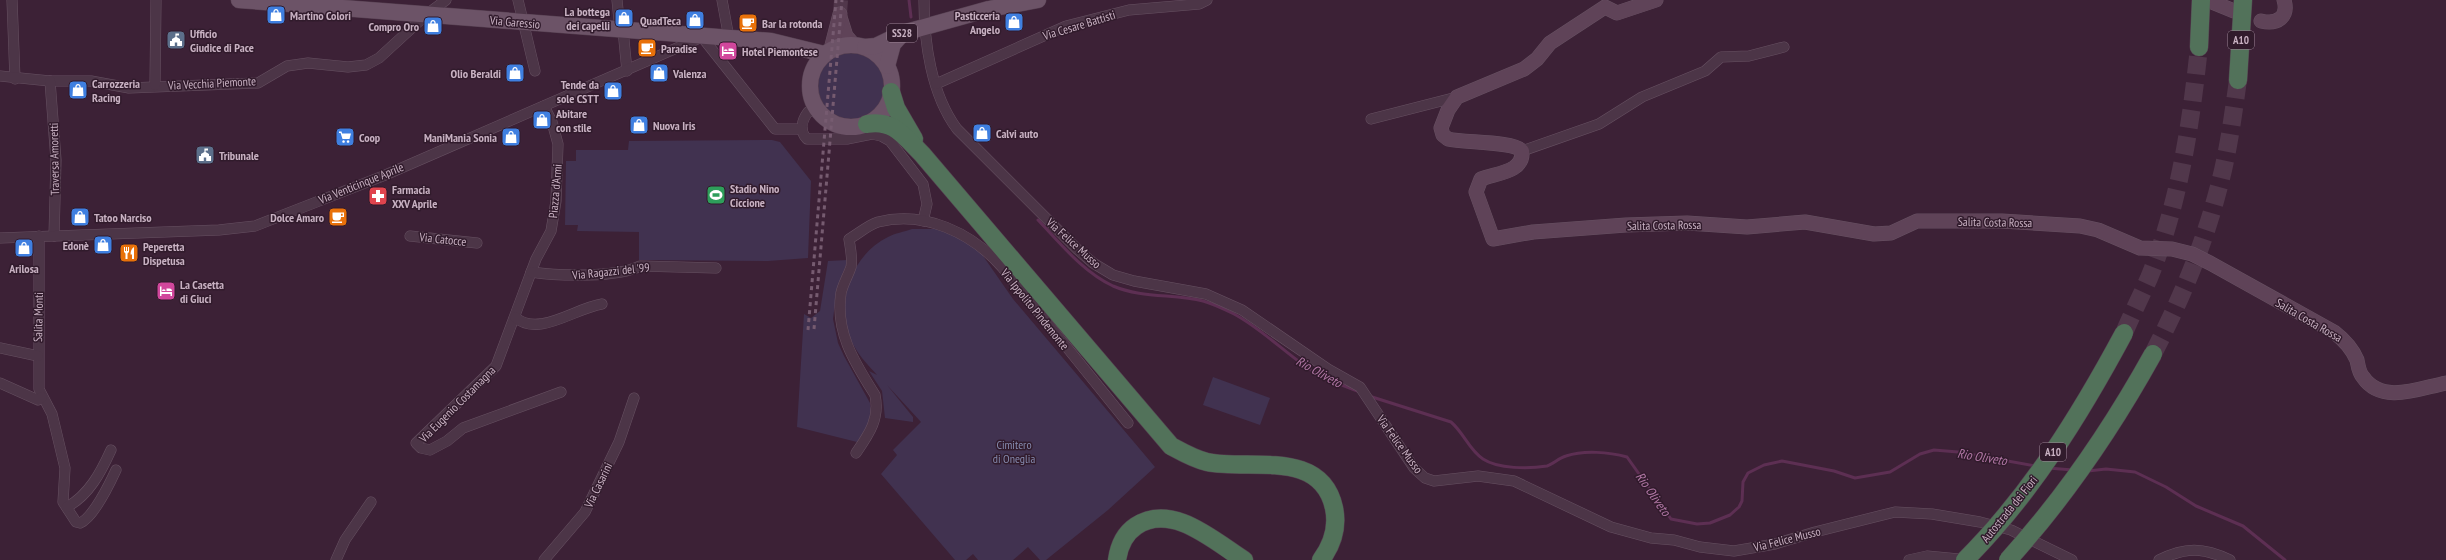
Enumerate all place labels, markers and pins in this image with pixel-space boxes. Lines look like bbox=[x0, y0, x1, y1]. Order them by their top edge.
shop icon: Martino Colori bbox=[265, 4, 287, 26]
place label: La bottega dei capelli bbox=[565, 4, 610, 33]
shop icon: La bottega dei capelli bbox=[613, 7, 635, 29]
place label: Martino Colori bbox=[290, 8, 351, 23]
place label: Pasticceria Angelo bbox=[955, 8, 1001, 37]
shop icon: QuadTeca bbox=[684, 9, 706, 31]
shop icon: Pasticceria Angelo bbox=[1003, 11, 1025, 33]
cafe icon: Bar la rotonda bbox=[737, 12, 759, 34]
place label: QuadTeca bbox=[640, 13, 681, 28]
shop icon: Compro Oro bbox=[422, 15, 444, 37]
place label: Bar la rotonda bbox=[762, 16, 823, 31]
place label: Compro Oro bbox=[369, 19, 420, 34]
place label: Ufficio Giudice di Pace bbox=[190, 26, 254, 55]
public building icon: Ufficio Giudice di Pace bbox=[165, 29, 187, 51]
cafe icon: Paradise bbox=[636, 37, 658, 59]
hotel icon: Hotel Piemontese bbox=[717, 40, 739, 62]
place label: Paradise bbox=[661, 41, 697, 56]
place label: Hotel Piemontese bbox=[742, 44, 818, 59]
shop icon: Olio Beraldi bbox=[504, 62, 526, 84]
shop icon: Valenza bbox=[648, 62, 670, 84]
place label: Olio Beraldi bbox=[451, 66, 501, 81]
place label: Valenza bbox=[672, 66, 706, 81]
place label: Carrozzeria Racing bbox=[92, 76, 140, 105]
place label: Tende da sole CSTT bbox=[557, 77, 599, 106]
shop icon: Carrozzeria Racing bbox=[67, 79, 89, 101]
shop icon: Tende da sole CSTT bbox=[602, 80, 624, 102]
place label: Abitare con stile bbox=[555, 106, 592, 135]
shop icon: Abitare con stile bbox=[531, 109, 553, 131]
shop icon: Nuova Iris bbox=[628, 114, 650, 136]
place label: Nuova Iris bbox=[653, 118, 696, 133]
shop icon: Calvi auto bbox=[971, 122, 993, 144]
supermarket icon: Coop bbox=[334, 126, 356, 148]
shop icon: ManiMania Sonia bbox=[500, 126, 522, 148]
place label: Calvi auto bbox=[996, 126, 1039, 141]
place label: Coop bbox=[359, 130, 381, 145]
place label: ManiMania Sonia bbox=[424, 130, 497, 145]
public building icon: Tribunale bbox=[194, 144, 216, 166]
place label: Tribunale bbox=[219, 148, 259, 163]
place label: Stadio Nino Ciccione bbox=[730, 181, 780, 210]
place label: Farmacia XXV Aprile bbox=[392, 182, 437, 211]
sports icon: Stadio Nino Ciccione bbox=[705, 184, 727, 206]
pharmacy icon: Farmacia XXV Aprile bbox=[367, 185, 389, 207]
shop icon: Tatoo Narciso bbox=[69, 206, 91, 228]
cafe icon: Dolce Amaro bbox=[327, 206, 349, 228]
place label: Tatoo Narciso bbox=[94, 210, 152, 225]
place label: Dolce Amaro bbox=[270, 210, 325, 225]
shop icon: Edonè bbox=[92, 234, 114, 256]
shop icon: Arilosa bbox=[13, 237, 35, 259]
place label: Edonè bbox=[63, 238, 89, 253]
place label: Peperetta Dispetusa bbox=[143, 239, 185, 268]
restaurant icon: Peperetta Dispetusa bbox=[118, 242, 140, 264]
place label: Arilosa bbox=[8, 261, 39, 276]
place label: La Casetta di Giuci bbox=[180, 277, 224, 306]
hotel icon: La Casetta di Giuci bbox=[155, 280, 177, 302]

